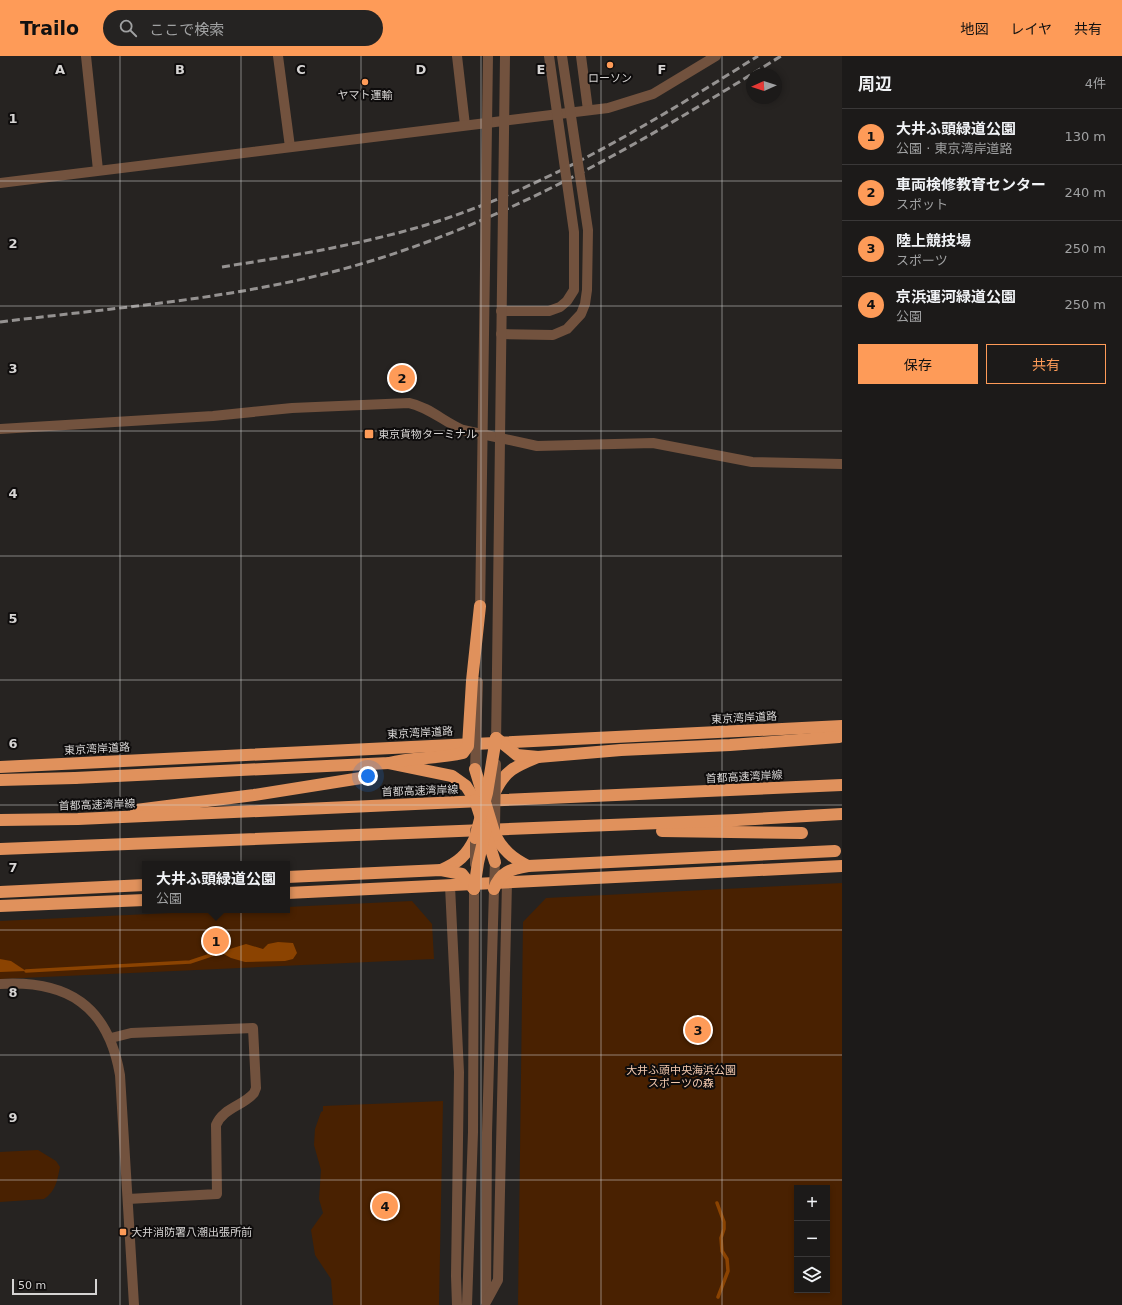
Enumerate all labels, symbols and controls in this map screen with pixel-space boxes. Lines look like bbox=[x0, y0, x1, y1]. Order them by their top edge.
search box bbox=[103, 10, 383, 46]
text: Trailo bbox=[20, 17, 79, 39]
icon: search bbox=[117, 17, 139, 39]
text: ここで検索 bbox=[149, 21, 224, 39]
text: 地図 bbox=[960, 21, 988, 37]
text: レイヤ bbox=[1010, 21, 1052, 37]
text: 共有 bbox=[1074, 21, 1102, 37]
marker: ローソン bbox=[605, 60, 615, 70]
text: A bbox=[55, 62, 65, 77]
text: B bbox=[175, 62, 185, 77]
text: C bbox=[296, 62, 306, 77]
text: D bbox=[416, 62, 427, 77]
text: E bbox=[537, 62, 545, 77]
text: F bbox=[658, 62, 666, 77]
north arrow bbox=[746, 68, 782, 104]
place label: ローソン bbox=[588, 72, 632, 85]
text: 周辺 bbox=[858, 74, 892, 94]
text: 4件 bbox=[1085, 76, 1106, 91]
marker: ヤマト運輸 bbox=[360, 77, 370, 87]
place label: ヤマト運輸 bbox=[338, 89, 393, 102]
text: 1 bbox=[8, 111, 18, 126]
text: 大井ふ頭緑道公園 bbox=[896, 120, 1016, 138]
text: 1 bbox=[866, 129, 876, 144]
text: 130 m bbox=[1064, 129, 1106, 144]
text: 公園 · 東京湾岸道路 bbox=[896, 141, 1012, 156]
text: 車両検修教育センター bbox=[896, 176, 1046, 194]
text: 2 bbox=[866, 185, 876, 200]
text: 240 m bbox=[1064, 185, 1106, 200]
text: スポット bbox=[896, 197, 948, 212]
text: 陸上競技場 bbox=[896, 232, 971, 250]
text: 2 bbox=[8, 236, 18, 251]
text: 3 bbox=[866, 241, 876, 256]
text: 250 m bbox=[1064, 241, 1106, 256]
text: スポーツ bbox=[896, 253, 948, 268]
text: 京浜運河緑道公園 bbox=[896, 288, 1016, 306]
text: 4 bbox=[866, 297, 876, 312]
text: 250 m bbox=[1064, 297, 1106, 312]
text: 公園 bbox=[896, 309, 922, 324]
button: 保存 bbox=[858, 344, 978, 384]
button: 共有 bbox=[986, 344, 1106, 384]
text: 3 bbox=[8, 361, 18, 376]
pin: 2 bbox=[389, 363, 415, 393]
marker: 東京貨物ターミナル bbox=[363, 428, 375, 440]
place label: 東京貨物ターミナル bbox=[378, 428, 477, 441]
text: 4 bbox=[8, 486, 18, 501]
text: 5 bbox=[8, 611, 18, 626]
street label: 東京湾岸道路 bbox=[711, 710, 777, 726]
street label: 東京湾岸道路 bbox=[387, 725, 453, 741]
text: 6 bbox=[8, 736, 18, 751]
street label: 東京湾岸道路 bbox=[64, 741, 130, 757]
your location bbox=[358, 766, 378, 786]
street label: 首都高速湾岸線 bbox=[705, 768, 783, 786]
street label: 首都高速湾岸線 bbox=[381, 783, 459, 799]
street label: 首都高速湾岸線 bbox=[58, 797, 136, 813]
text: 7 bbox=[8, 860, 18, 875]
popup bbox=[142, 861, 290, 913]
text: 大井ふ頭緑道公園 bbox=[156, 870, 276, 888]
text: 公園 bbox=[156, 891, 182, 906]
pin: 1 bbox=[203, 926, 229, 956]
text: 8 bbox=[8, 985, 18, 1000]
pin: 3 bbox=[685, 1015, 711, 1045]
park label: 大井ふ頭中央海浜公園 スポーツの森 bbox=[626, 1064, 736, 1090]
text: 9 bbox=[8, 1110, 18, 1125]
map controls bbox=[794, 1185, 830, 1293]
button: + bbox=[794, 1185, 830, 1221]
pin: 4 bbox=[372, 1191, 398, 1221]
button: − bbox=[794, 1221, 830, 1257]
place label: 大井消防署八潮出張所前 bbox=[131, 1226, 252, 1239]
marker: 大井消防署八潮出張所前 bbox=[118, 1227, 128, 1237]
button: layers bbox=[794, 1257, 830, 1293]
scale bar bbox=[12, 1277, 97, 1296]
text: 50 m bbox=[18, 1279, 46, 1292]

